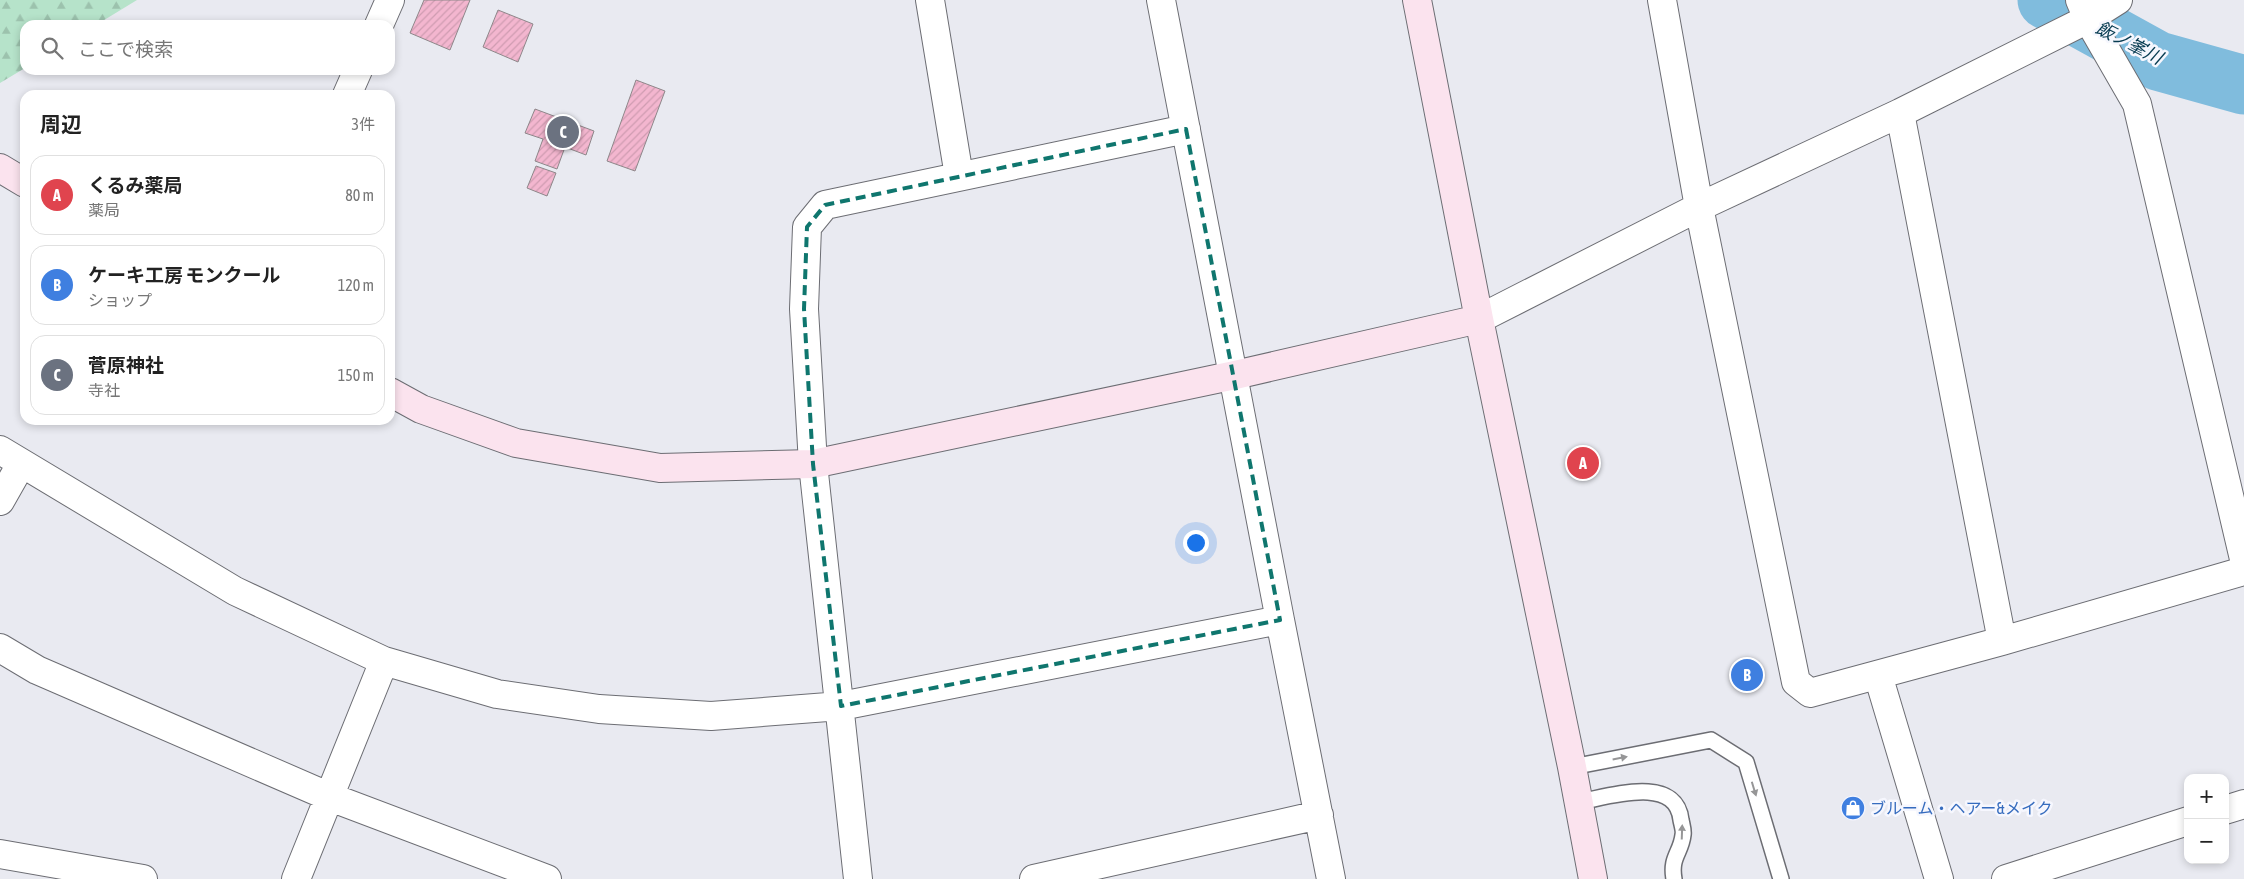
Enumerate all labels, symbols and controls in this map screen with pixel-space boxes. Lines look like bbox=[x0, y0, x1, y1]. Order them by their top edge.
water label: 飯ノ峯川 bbox=[2092, 17, 2168, 69]
search box bbox=[20, 20, 395, 75]
icon: search bbox=[38, 34, 66, 62]
text: ここで検索 bbox=[78, 38, 173, 60]
text: 周辺 bbox=[40, 112, 82, 136]
pin: C bbox=[547, 113, 579, 151]
text: 3件 bbox=[351, 115, 375, 133]
text: くるみ薬局 bbox=[88, 174, 183, 196]
text: A bbox=[53, 186, 61, 204]
text: 80 m bbox=[345, 186, 374, 204]
text: 薬局 bbox=[88, 201, 120, 219]
text: ケーキ工房 モンクール bbox=[88, 264, 281, 286]
text: B bbox=[53, 276, 61, 294]
text: 120 m bbox=[338, 276, 374, 294]
text: ショップ bbox=[88, 291, 152, 309]
text: 菅原神社 bbox=[88, 354, 164, 376]
text: C bbox=[53, 366, 61, 384]
text: 150 m bbox=[338, 366, 374, 384]
text: 寺社 bbox=[88, 381, 120, 399]
pin: A bbox=[1567, 444, 1599, 482]
your location bbox=[1183, 530, 1209, 556]
pin: B bbox=[1731, 656, 1763, 694]
one-way arrow bbox=[1613, 753, 1629, 761]
map controls bbox=[2184, 774, 2229, 864]
button: + bbox=[2184, 774, 2229, 819]
one-way arrow bbox=[1751, 782, 1759, 797]
shop icon: ブルーム・ヘアー&メイク bbox=[1840, 795, 1866, 821]
place label: ブルーム・ヘアー&メイク bbox=[1870, 799, 2053, 817]
button: − bbox=[2184, 819, 2229, 864]
one-way arrow bbox=[1678, 824, 1686, 840]

